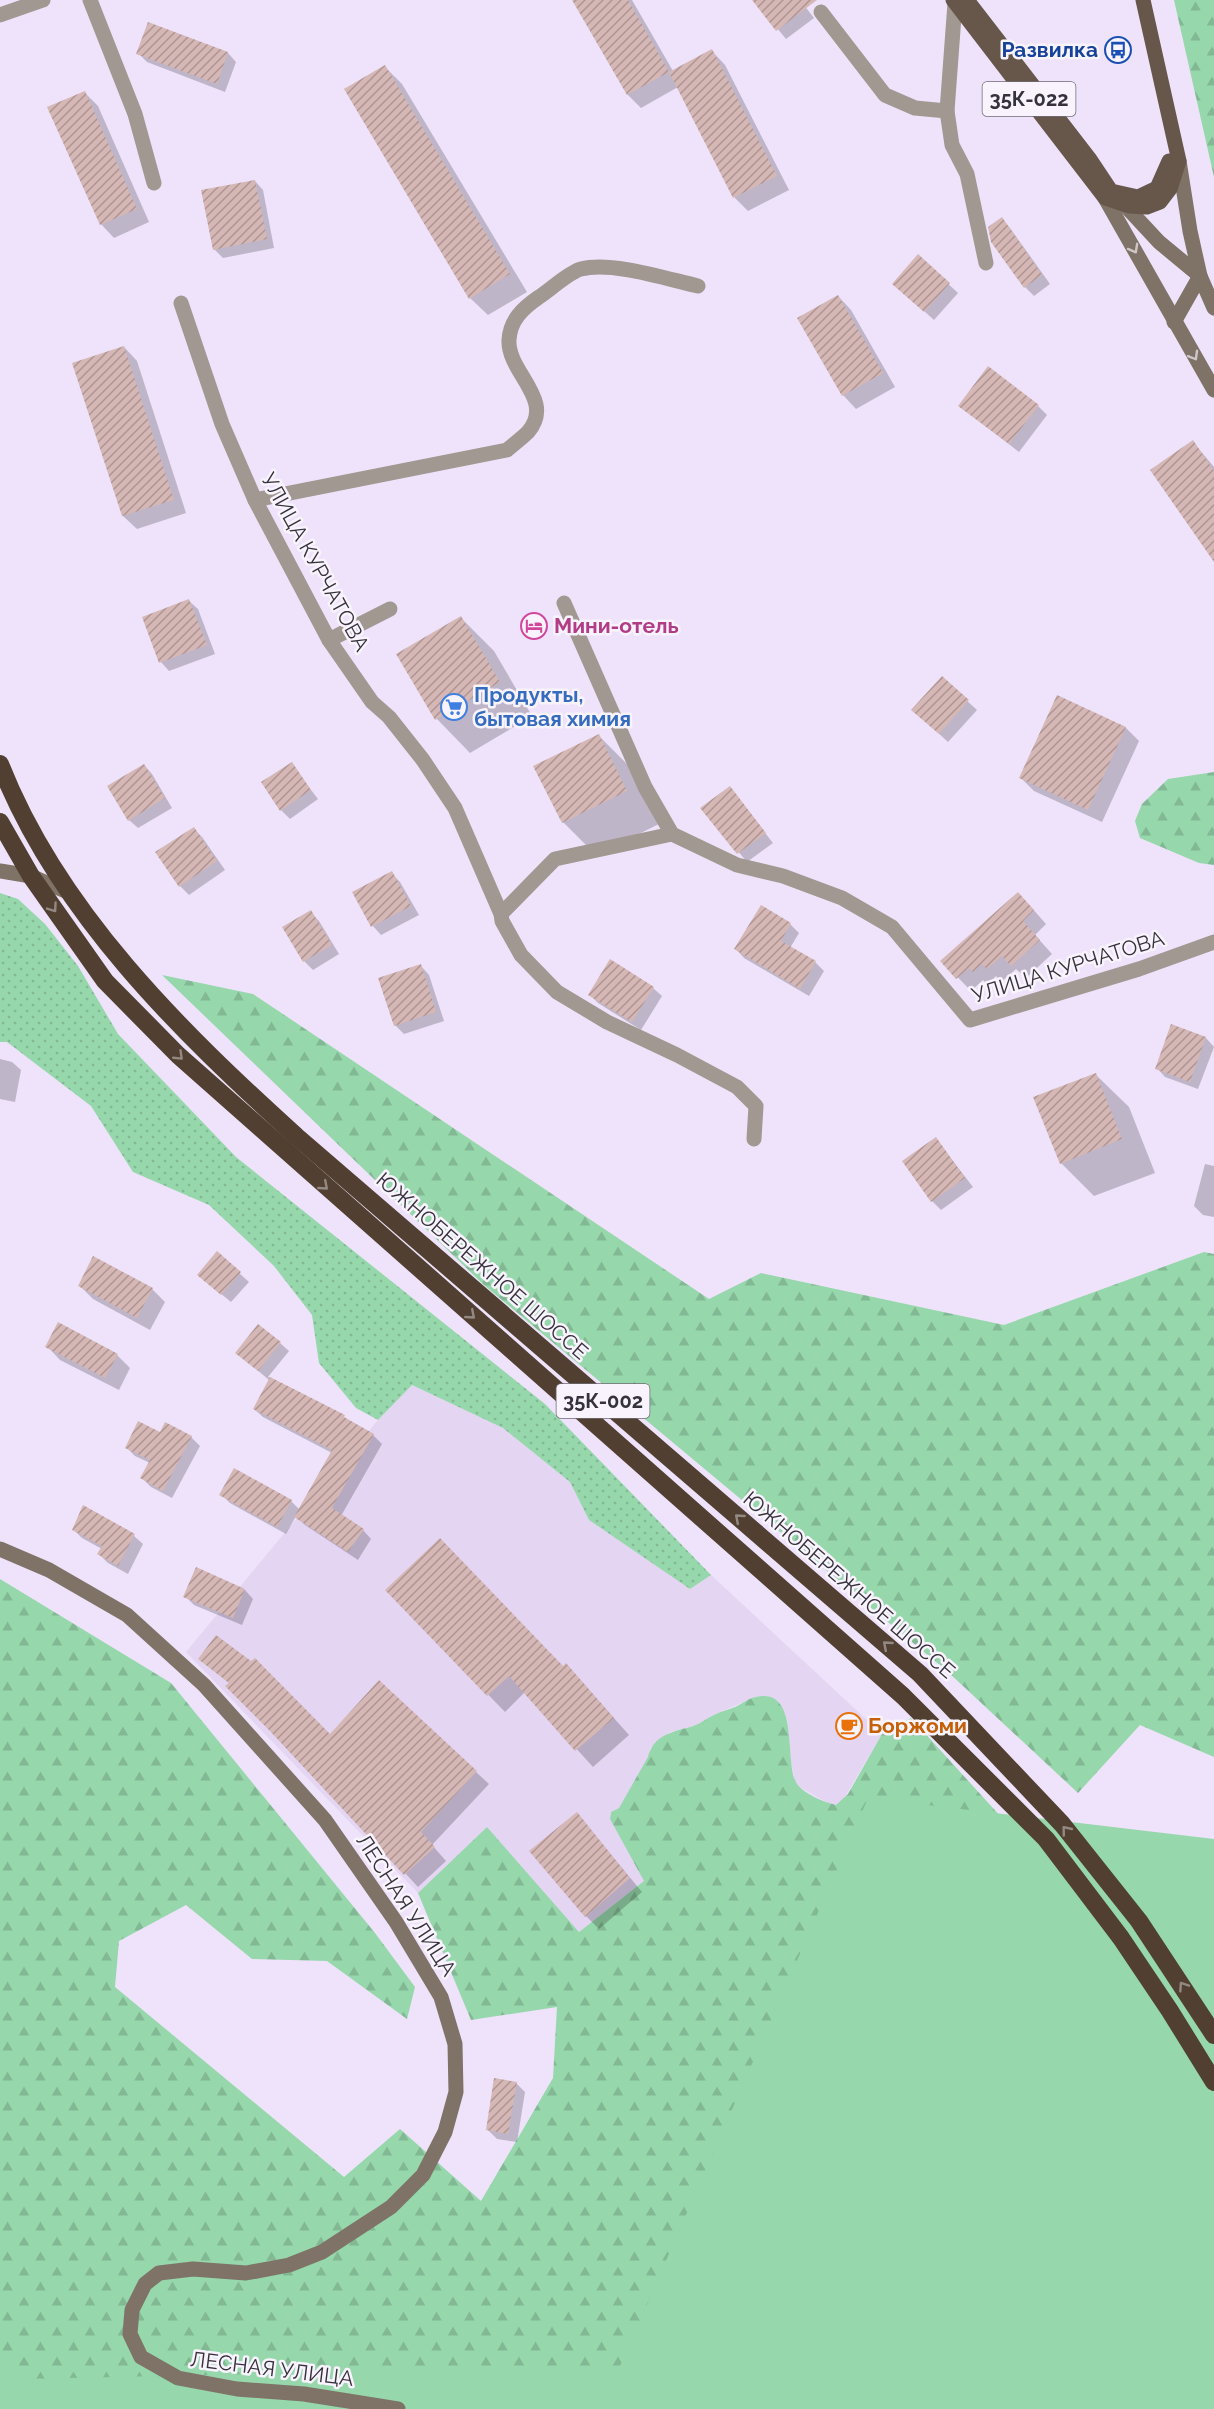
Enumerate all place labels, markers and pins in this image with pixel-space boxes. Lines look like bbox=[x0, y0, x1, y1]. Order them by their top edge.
bus stop icon: Развилка bbox=[1103, 35, 1133, 65]
place label: Развилка bbox=[1001, 37, 1098, 62]
hotel icon: Мини-отель bbox=[519, 611, 549, 641]
place label: Мини-отель bbox=[554, 613, 679, 638]
place label: Продукты, бытовая химия bbox=[474, 682, 631, 731]
supermarket icon: Продукты, бытовая химия bbox=[439, 692, 469, 722]
cafe icon: Боржоми bbox=[834, 1711, 864, 1741]
place label: Боржоми bbox=[868, 1713, 967, 1738]

